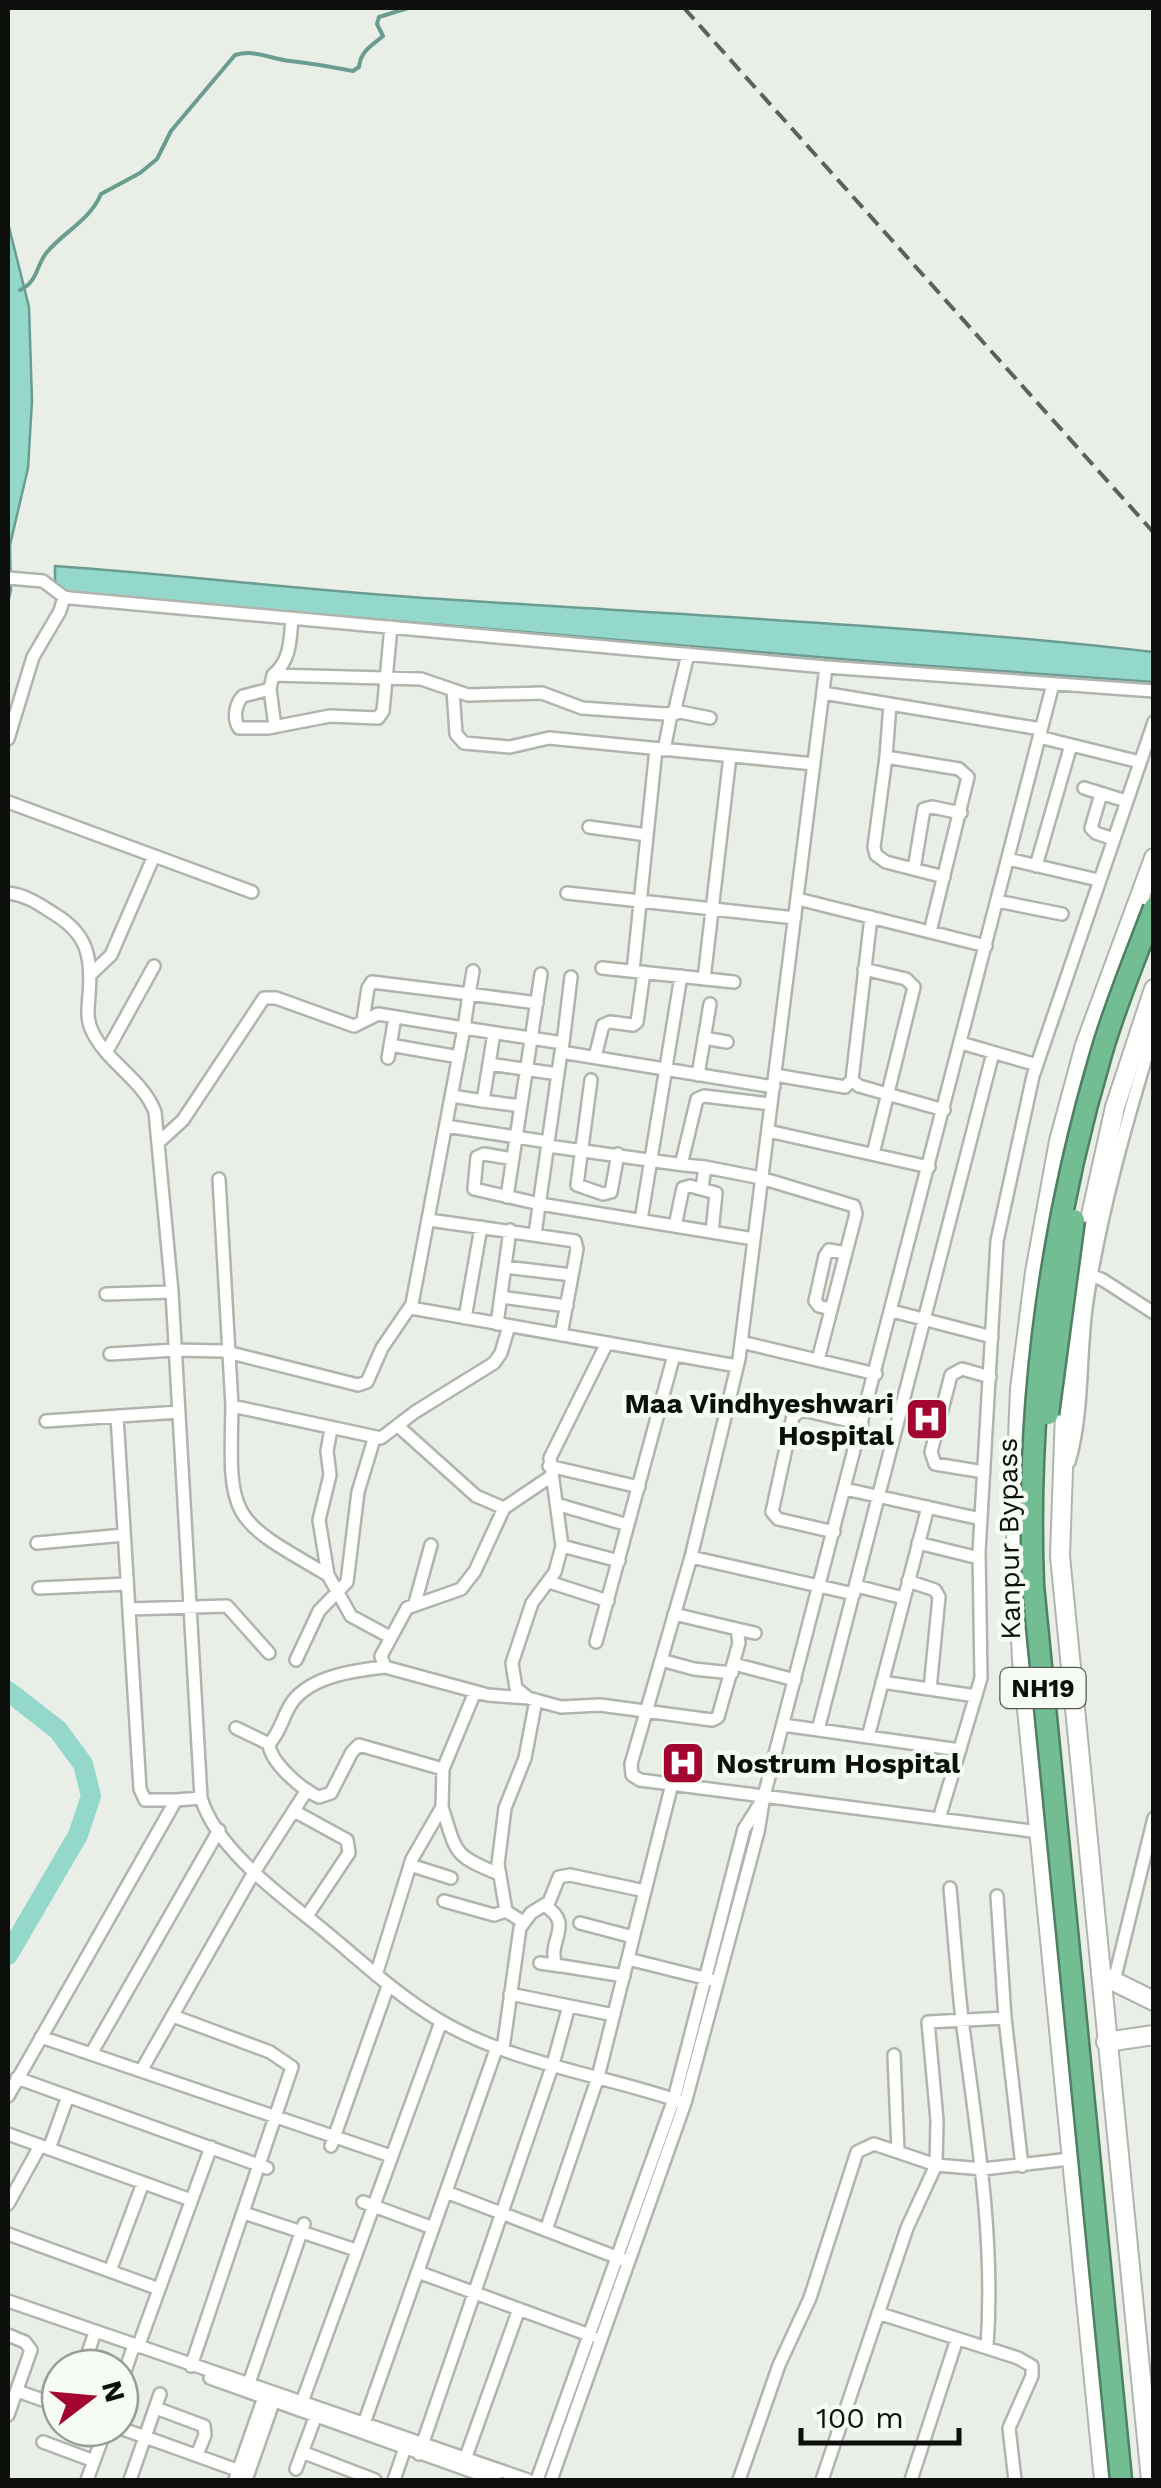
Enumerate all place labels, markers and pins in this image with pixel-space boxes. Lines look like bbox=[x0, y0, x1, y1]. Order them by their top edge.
place label: Maa Vindhyeshwari Hospital bbox=[624, 1387, 895, 1452]
hospital icon: Maa Vindhyeshwari Hospital bbox=[904, 1396, 950, 1442]
hospital icon: Nostrum Hospital bbox=[660, 1740, 706, 1786]
place label: Nostrum Hospital bbox=[716, 1747, 961, 1780]

